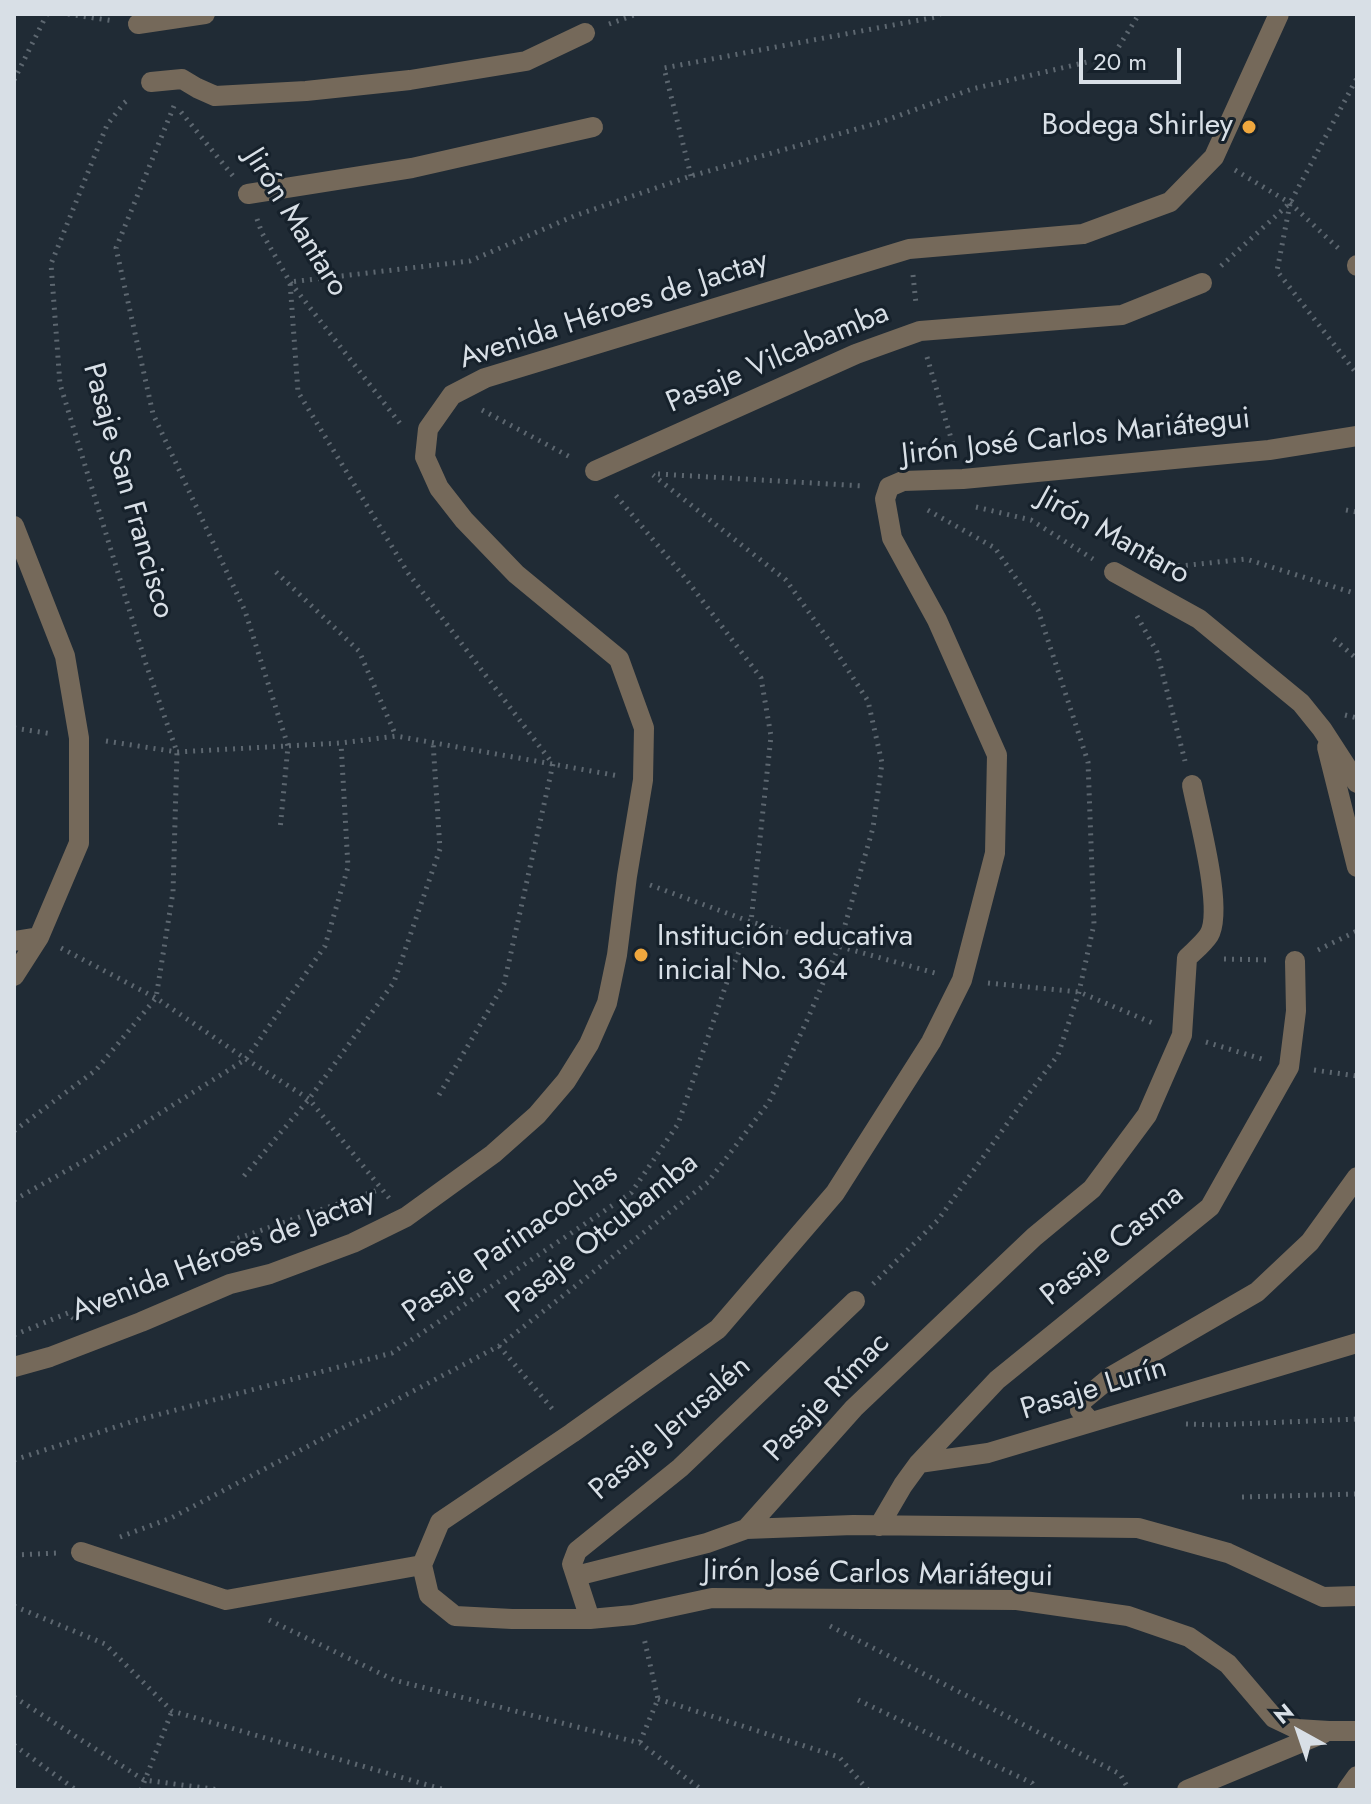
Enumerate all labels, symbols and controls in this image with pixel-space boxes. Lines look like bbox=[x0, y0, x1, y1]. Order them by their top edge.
scale bar bbox=[1083, 32, 1185, 82]
text: 20 m bbox=[1093, 44, 1147, 79]
place label: Bodega Shirley bbox=[1041, 109, 1233, 145]
marker: Bodega Shirley bbox=[1240, 118, 1258, 136]
street label: Jirón Mantaro bbox=[235, 142, 355, 304]
street label: Avenida Héroes de Jactay bbox=[455, 244, 773, 378]
street label: Pasaje Vilcabamba bbox=[661, 296, 895, 422]
street label: Pasaje San Francisco bbox=[73, 359, 181, 623]
street label: Jirón José Carlos Mariátegui bbox=[900, 402, 1252, 474]
street label: Jirón Mantaro bbox=[1031, 480, 1195, 594]
place label: Institución educativa inicial No. 364 bbox=[657, 920, 913, 990]
marker: Institución educativa inicial No. 364 bbox=[632, 946, 650, 964]
street label: Pasaje Otcubamba bbox=[500, 1146, 706, 1322]
street label: Pasaje Parinacochas bbox=[397, 1156, 625, 1332]
street label: Pasaje Casma bbox=[1034, 1177, 1192, 1315]
street label: Avenida Héroes de Jactay bbox=[67, 1181, 381, 1331]
street label: Pasaje Rímac bbox=[758, 1326, 898, 1470]
street label: Pasaje Jerusalén bbox=[583, 1349, 759, 1509]
street label: Pasaje Lurín bbox=[1017, 1351, 1171, 1429]
street label: Jirón José Carlos Mariátegui bbox=[703, 1554, 1053, 1596]
north arrow bbox=[1259, 1692, 1339, 1772]
text: N bbox=[1267, 1696, 1301, 1731]

